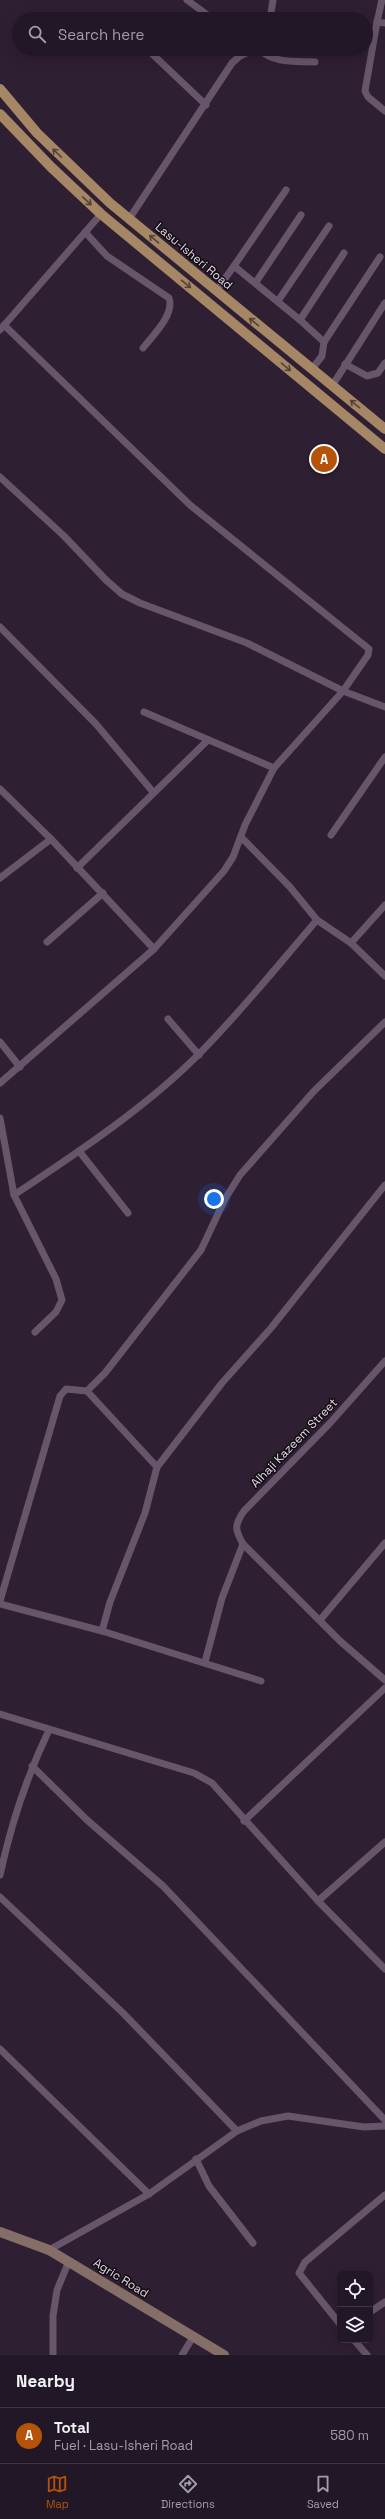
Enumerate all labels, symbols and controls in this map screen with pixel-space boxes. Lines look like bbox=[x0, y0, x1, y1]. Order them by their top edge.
search box bbox=[12, 12, 373, 56]
icon: search bbox=[26, 23, 48, 45]
text: Search here bbox=[58, 25, 144, 44]
one-way arrow bbox=[52, 148, 62, 158]
one-way arrow bbox=[82, 196, 92, 206]
street label: Lasu-Isheri Road bbox=[152, 219, 236, 293]
one-way arrow bbox=[148, 235, 159, 244]
one-way arrow bbox=[181, 280, 192, 289]
one-way arrow bbox=[249, 317, 260, 326]
one-way arrow bbox=[281, 363, 292, 371]
one-way arrow bbox=[349, 400, 360, 409]
pin: A bbox=[311, 444, 337, 474]
your location bbox=[204, 1189, 224, 1209]
street label: Alhaji Kazeem Street bbox=[247, 1395, 341, 1491]
street label: Agric Road bbox=[90, 2255, 152, 2301]
map controls bbox=[337, 2271, 373, 2343]
button: locate bbox=[337, 2271, 373, 2307]
button: layers bbox=[337, 2307, 373, 2343]
text: Nearby bbox=[16, 2370, 75, 2392]
text: Total bbox=[54, 2418, 90, 2437]
text: A bbox=[25, 2427, 33, 2444]
text: 580 m bbox=[330, 2427, 369, 2444]
text: Fuel · Lasu-Isheri Road bbox=[54, 2437, 193, 2454]
tab: Map bbox=[46, 2473, 69, 2511]
tab: Directions bbox=[161, 2473, 215, 2511]
tab: Saved bbox=[307, 2473, 339, 2511]

